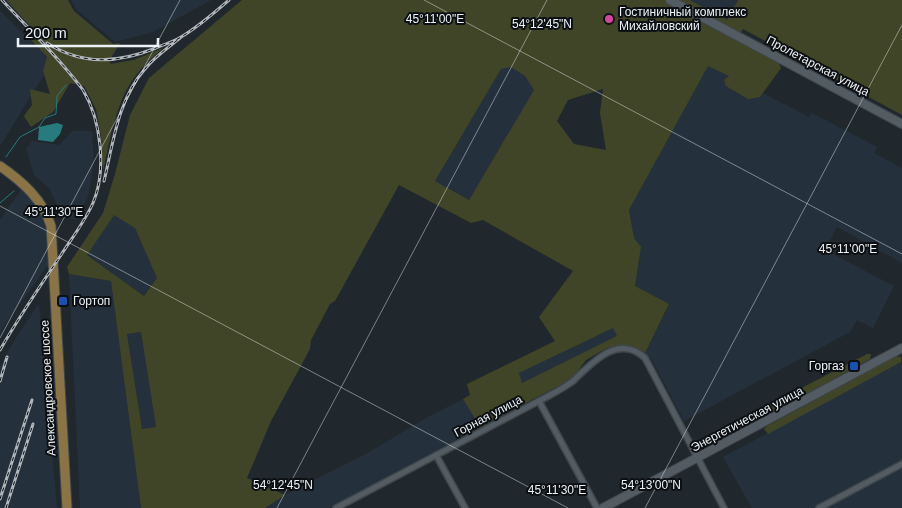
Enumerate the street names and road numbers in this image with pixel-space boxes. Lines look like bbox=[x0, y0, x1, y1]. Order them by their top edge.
street label: Пролетарская улица bbox=[764, 33, 872, 99]
street label: Александровское шоссе bbox=[37, 319, 59, 456]
street label: Энергетическая улица bbox=[688, 383, 806, 455]
street label: Горная улица bbox=[452, 392, 525, 440]

